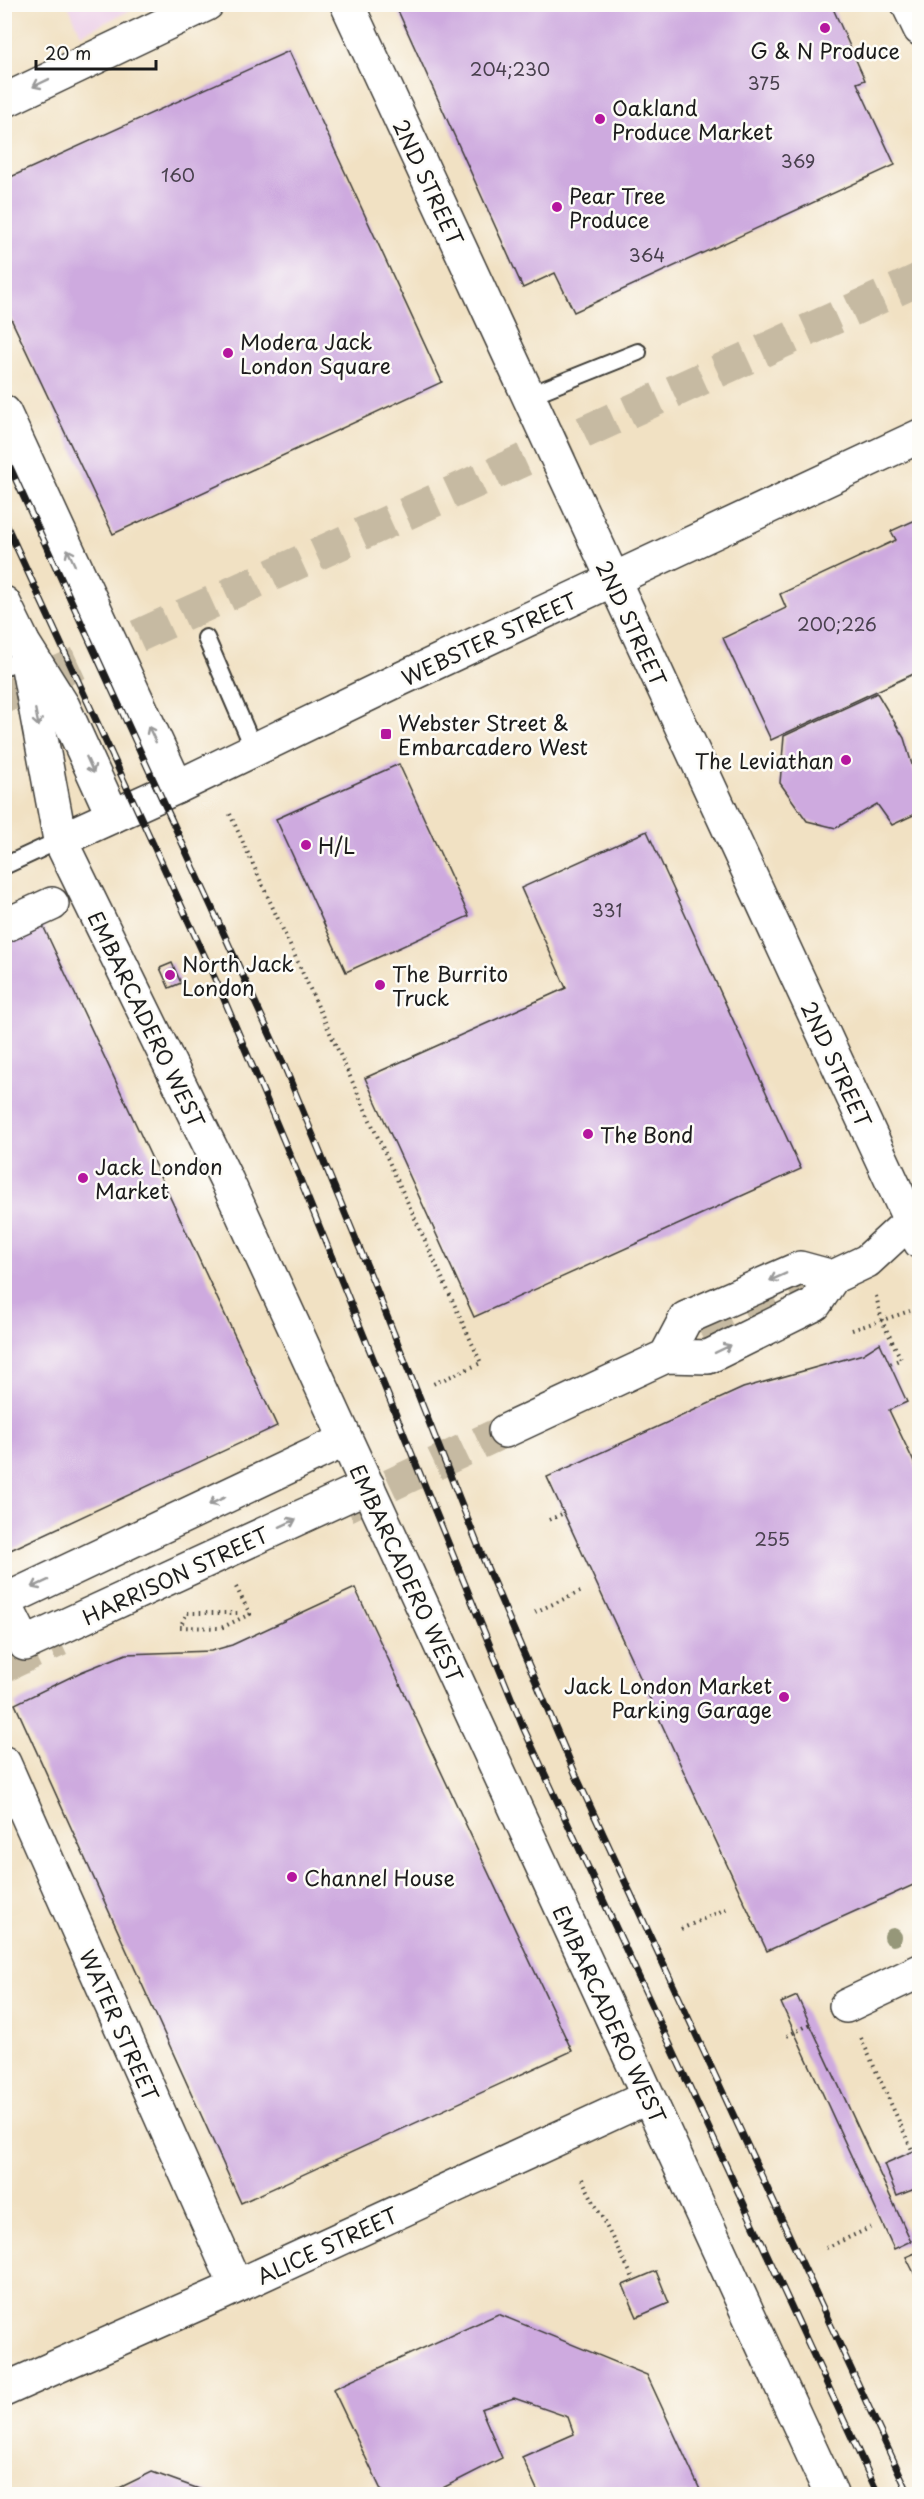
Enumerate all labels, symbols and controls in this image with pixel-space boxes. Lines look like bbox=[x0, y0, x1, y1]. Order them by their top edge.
marker: G & N Produce bbox=[818, 21, 832, 35]
scale bar bbox=[36, 33, 156, 71]
place label: G & N Produce bbox=[750, 34, 900, 66]
text: 20 m bbox=[45, 39, 91, 66]
house number: 204;230 bbox=[470, 55, 550, 82]
house number: 375 bbox=[748, 69, 780, 96]
one-way arrow bbox=[32, 78, 50, 90]
place label: Oakland Produce Market bbox=[612, 91, 773, 147]
marker: Oakland Produce Market bbox=[593, 112, 607, 126]
street label: 2ND STREET bbox=[386, 114, 472, 251]
house number: 369 bbox=[781, 147, 815, 174]
house number: 160 bbox=[161, 161, 195, 188]
place label: Pear Tree Produce bbox=[569, 179, 666, 235]
marker: Pear Tree Produce bbox=[550, 200, 564, 214]
house number: 364 bbox=[629, 241, 665, 268]
place label: Modera Jack London Square bbox=[240, 325, 391, 381]
marker: Modera Jack London Square bbox=[221, 346, 235, 360]
one-way arrow bbox=[65, 548, 76, 566]
street label: 2ND STREET bbox=[589, 555, 675, 692]
street label: WEBSTER STREET bbox=[396, 583, 583, 693]
house number: 200;226 bbox=[797, 610, 877, 637]
place label: Webster Street & Embarcadero West bbox=[398, 706, 588, 762]
one-way arrow bbox=[32, 708, 43, 727]
one-way arrow bbox=[146, 725, 157, 743]
marker: Webster Street & Embarcadero West bbox=[379, 727, 393, 741]
place label: The Leviathan bbox=[695, 744, 834, 776]
marker: The Leviathan bbox=[839, 753, 853, 767]
one-way arrow bbox=[85, 755, 96, 773]
place label: H/L bbox=[318, 829, 355, 861]
marker: H/L bbox=[299, 838, 313, 852]
house number: 331 bbox=[592, 896, 622, 923]
street label: EMBARCADERO WEST bbox=[81, 905, 214, 1133]
place label: North Jack London bbox=[182, 947, 294, 1003]
place label: The Burrito Truck bbox=[392, 957, 508, 1013]
marker: North Jack London bbox=[163, 968, 177, 982]
marker: The Burrito Truck bbox=[373, 978, 387, 992]
street label: 2ND STREET bbox=[794, 996, 880, 1133]
place label: The Bond bbox=[600, 1118, 693, 1150]
marker: The Bond bbox=[581, 1127, 595, 1141]
place label: Jack London Market bbox=[95, 1150, 223, 1206]
marker: Jack London Market bbox=[76, 1171, 90, 1185]
one-way arrow bbox=[770, 1272, 788, 1283]
one-way arrow bbox=[713, 1343, 731, 1355]
street label: EMBARCADERO WEST bbox=[342, 1459, 472, 1688]
one-way arrow bbox=[208, 1496, 226, 1508]
street label: HARRISON STREET bbox=[76, 1517, 274, 1632]
one-way arrow bbox=[278, 1517, 296, 1528]
house number: 255 bbox=[754, 1525, 790, 1552]
one-way arrow bbox=[32, 1579, 50, 1591]
place label: Jack London Market Parking Garage bbox=[564, 1669, 772, 1725]
marker: Jack London Market Parking Garage bbox=[777, 1690, 791, 1704]
place label: Channel House bbox=[304, 1861, 455, 1893]
marker: Channel House bbox=[285, 1870, 299, 1884]
street label: EMBARCADERO WEST bbox=[545, 1900, 675, 2129]
street label: WATER STREET bbox=[72, 1944, 168, 2107]
street label: ALICE STREET bbox=[251, 2198, 403, 2292]

